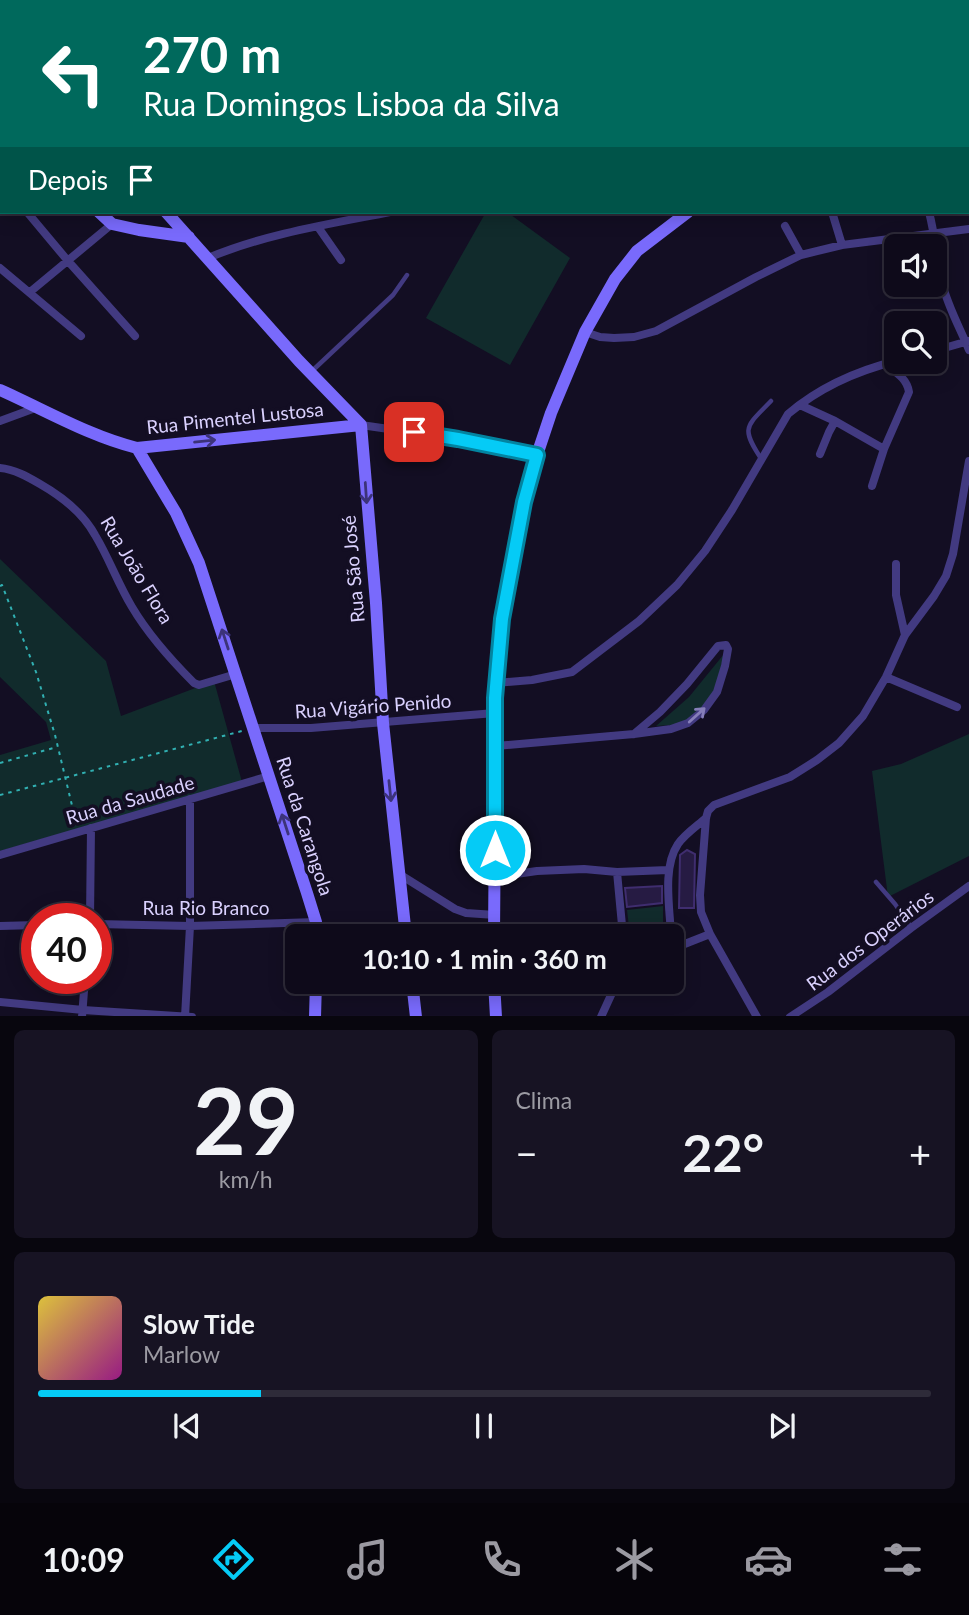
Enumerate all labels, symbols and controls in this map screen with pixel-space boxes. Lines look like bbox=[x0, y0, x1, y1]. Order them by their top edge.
text: 270 m bbox=[143, 25, 281, 83]
icon: left bbox=[28, 28, 119, 119]
text: Rua Domingos Lisboa da Silva bbox=[143, 84, 560, 123]
icon: arrive bbox=[122, 161, 160, 199]
text: Depois bbox=[28, 164, 108, 196]
map controls bbox=[884, 234, 947, 374]
button: sound bbox=[884, 234, 947, 297]
button: search bbox=[884, 311, 947, 374]
street label: Rua Pimentel Lustosa bbox=[145, 397, 325, 438]
pin bbox=[384, 402, 444, 462]
icon: arrive bbox=[395, 413, 433, 451]
one-way arrow bbox=[193, 434, 215, 447]
one-way arrow bbox=[360, 481, 373, 504]
street label: Rua João Flora bbox=[96, 512, 179, 628]
street label: Rua São José bbox=[336, 514, 369, 624]
one-way arrow bbox=[217, 629, 230, 651]
street label: Rua Vigário Penido bbox=[294, 689, 452, 722]
one-way arrow bbox=[688, 706, 705, 723]
street label: Rua da Carangola bbox=[272, 753, 339, 898]
street label: Rua da Saudade bbox=[63, 770, 197, 829]
one-way arrow bbox=[384, 779, 397, 802]
one-way arrow bbox=[277, 813, 290, 835]
position arrow bbox=[458, 813, 532, 887]
street label: Rua dos Operários bbox=[802, 884, 938, 995]
street label: Rua Rio Branco bbox=[143, 896, 269, 919]
speed limit sign: 40 bbox=[21, 903, 112, 994]
text: 10:10 · 1 min · 360 m bbox=[362, 943, 607, 975]
text: 29 bbox=[193, 1065, 299, 1174]
text: Clima bbox=[516, 1086, 572, 1114]
text: 22° bbox=[682, 1121, 764, 1183]
text: − bbox=[516, 1130, 538, 1176]
text: + bbox=[909, 1130, 931, 1176]
text: km/h bbox=[219, 1165, 273, 1193]
text: Slow Tide bbox=[143, 1308, 255, 1340]
text: Marlow bbox=[143, 1340, 220, 1368]
icon: previous bbox=[168, 1407, 206, 1445]
icon: pause bbox=[465, 1407, 503, 1445]
icon: next bbox=[763, 1407, 801, 1445]
icon: directions bbox=[209, 1535, 258, 1584]
icon: music bbox=[343, 1535, 392, 1584]
icon: phone bbox=[477, 1535, 526, 1584]
icon: climate bbox=[610, 1535, 659, 1584]
icon: car bbox=[744, 1535, 793, 1584]
icon: filters bbox=[878, 1535, 927, 1584]
text: 10:09 bbox=[42, 1540, 125, 1579]

